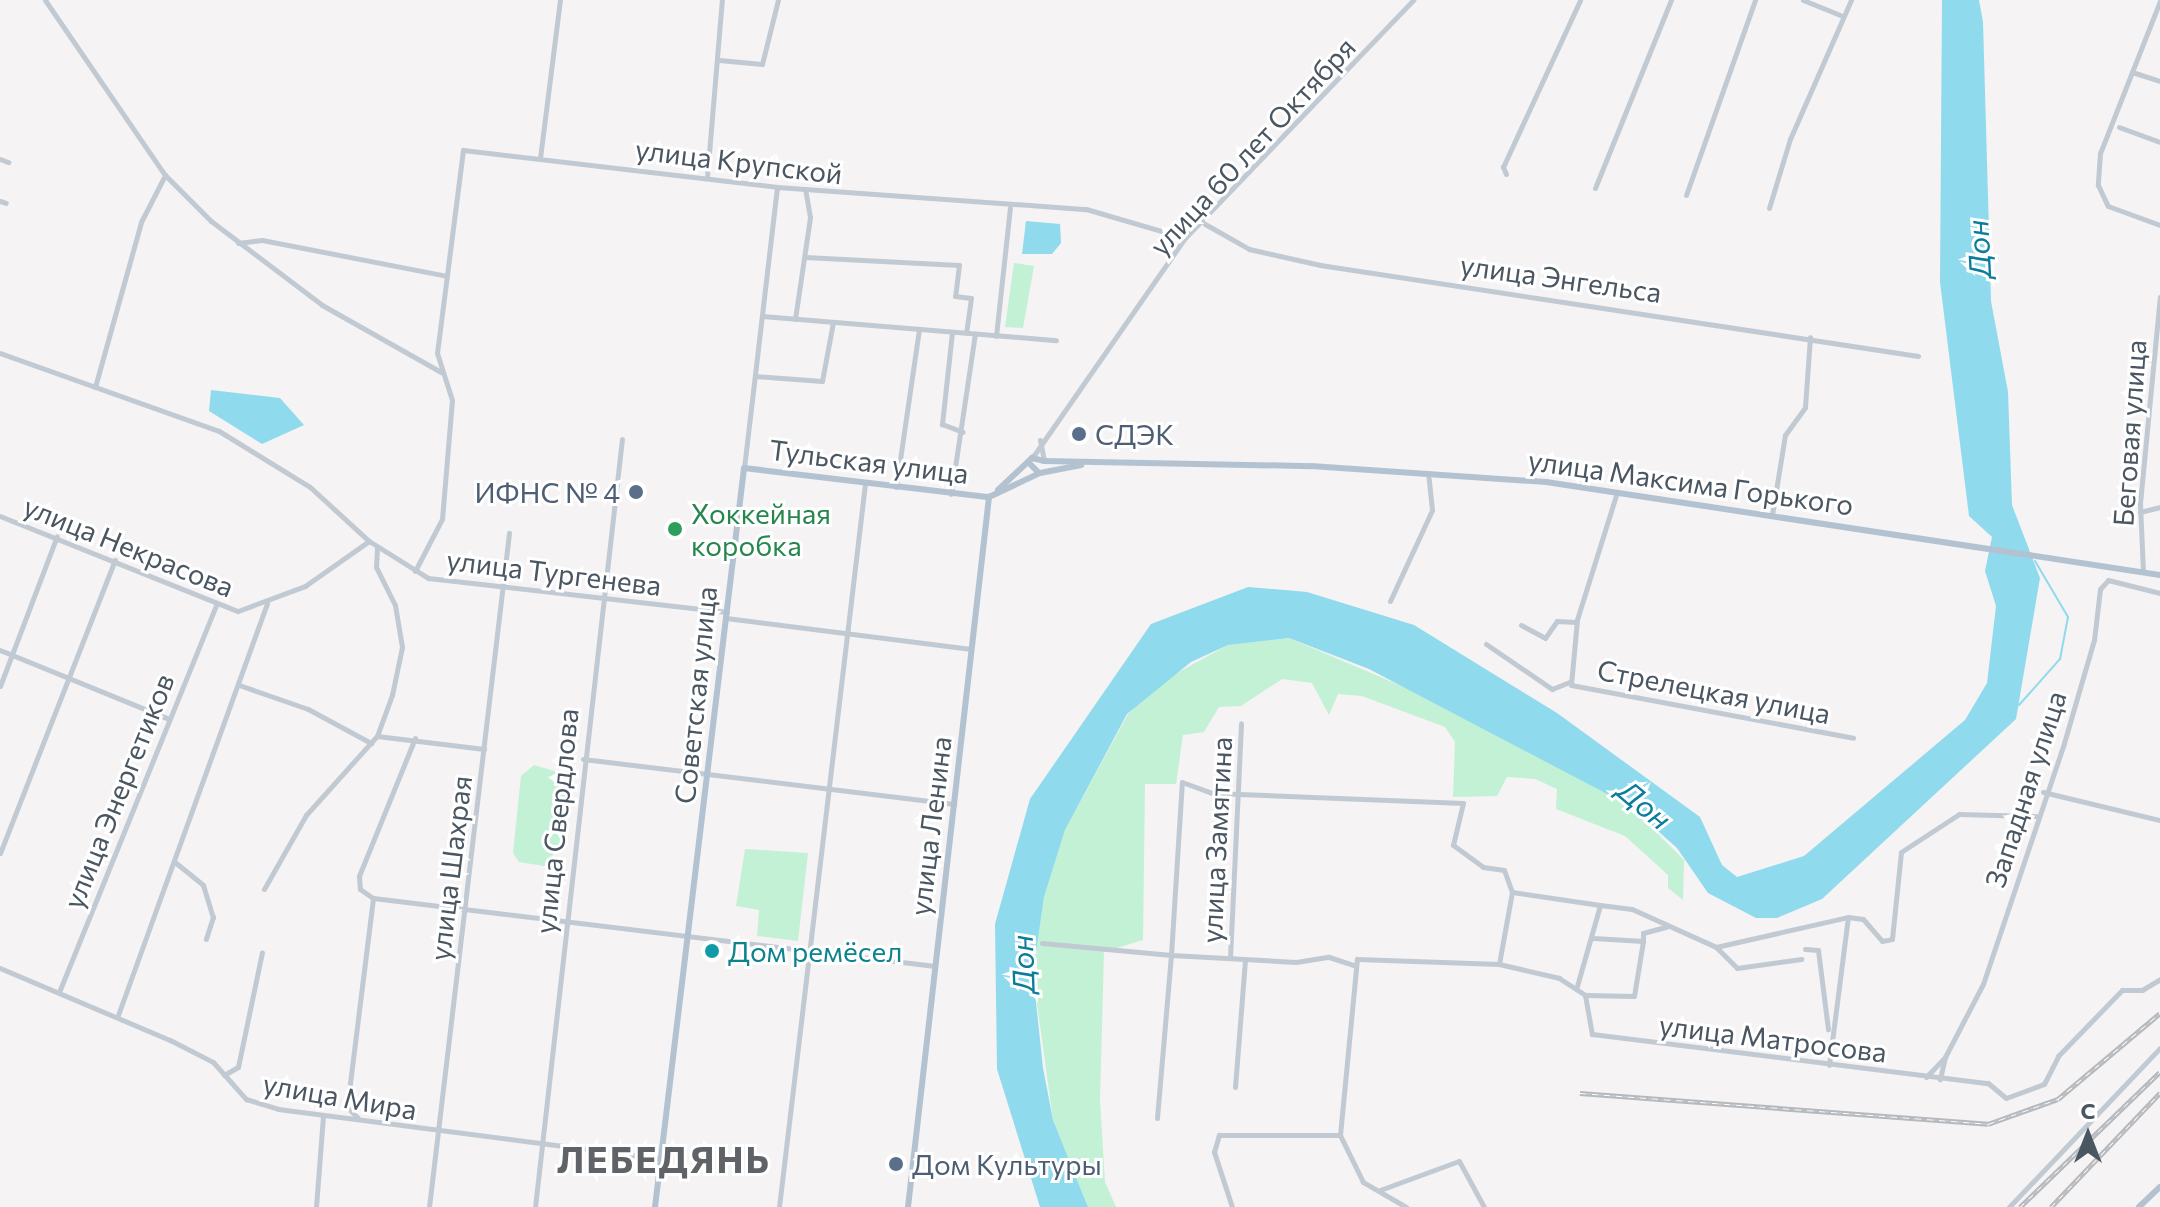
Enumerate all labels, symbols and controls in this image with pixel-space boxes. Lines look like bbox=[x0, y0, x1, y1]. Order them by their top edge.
street label: улица 60 лет Октября bbox=[1142, 30, 1362, 262]
street label: улица Крупской bbox=[634, 132, 844, 190]
water label: Дон bbox=[1958, 219, 1998, 279]
street label: улица Энгельса bbox=[1458, 247, 1664, 309]
street label: Беговая улица bbox=[2106, 338, 2152, 528]
place label: СДЭК bbox=[1095, 417, 1174, 451]
marker: СДЭК bbox=[1070, 425, 1088, 443]
street label: Тульская улица bbox=[768, 432, 970, 490]
street label: улица Максима Горького bbox=[1526, 443, 1856, 521]
place label: ИФНС № 4 bbox=[474, 475, 620, 509]
marker: ИФНС № 4 bbox=[627, 483, 645, 501]
street label: улица Некрасова bbox=[19, 489, 239, 603]
place label: Хоккейная коробка bbox=[691, 496, 831, 562]
marker: Хоккейная коробка bbox=[666, 520, 684, 538]
street label: улица Тургенева bbox=[445, 542, 663, 602]
street label: Советская улица bbox=[667, 585, 723, 805]
street label: Стрелецкая улица bbox=[1595, 652, 1833, 730]
street label: улица Энергетиков bbox=[56, 669, 180, 913]
street label: Западная улица bbox=[1977, 687, 2073, 891]
street label: улица Свердлова bbox=[527, 707, 585, 935]
street label: улица Ленина bbox=[902, 735, 958, 917]
street label: улица Замятина bbox=[1194, 736, 1238, 944]
water label: Дон bbox=[1611, 771, 1679, 837]
street label: улица Шахрая bbox=[422, 774, 478, 962]
place label: Дом ремёсел bbox=[728, 934, 902, 968]
water label: Дон bbox=[1003, 934, 1041, 994]
marker: Дом ремёсел bbox=[703, 942, 721, 960]
street label: улица Матросова bbox=[1657, 1007, 1889, 1069]
street label: улица Мира bbox=[260, 1066, 420, 1126]
north arrow bbox=[2048, 1095, 2128, 1175]
text: С bbox=[2080, 1097, 2096, 1124]
district label: ЛЕБЕДЯНЬ bbox=[557, 1137, 771, 1181]
place label: Дом Культуры bbox=[912, 1147, 1102, 1181]
marker: Дом Культуры bbox=[887, 1155, 905, 1173]

